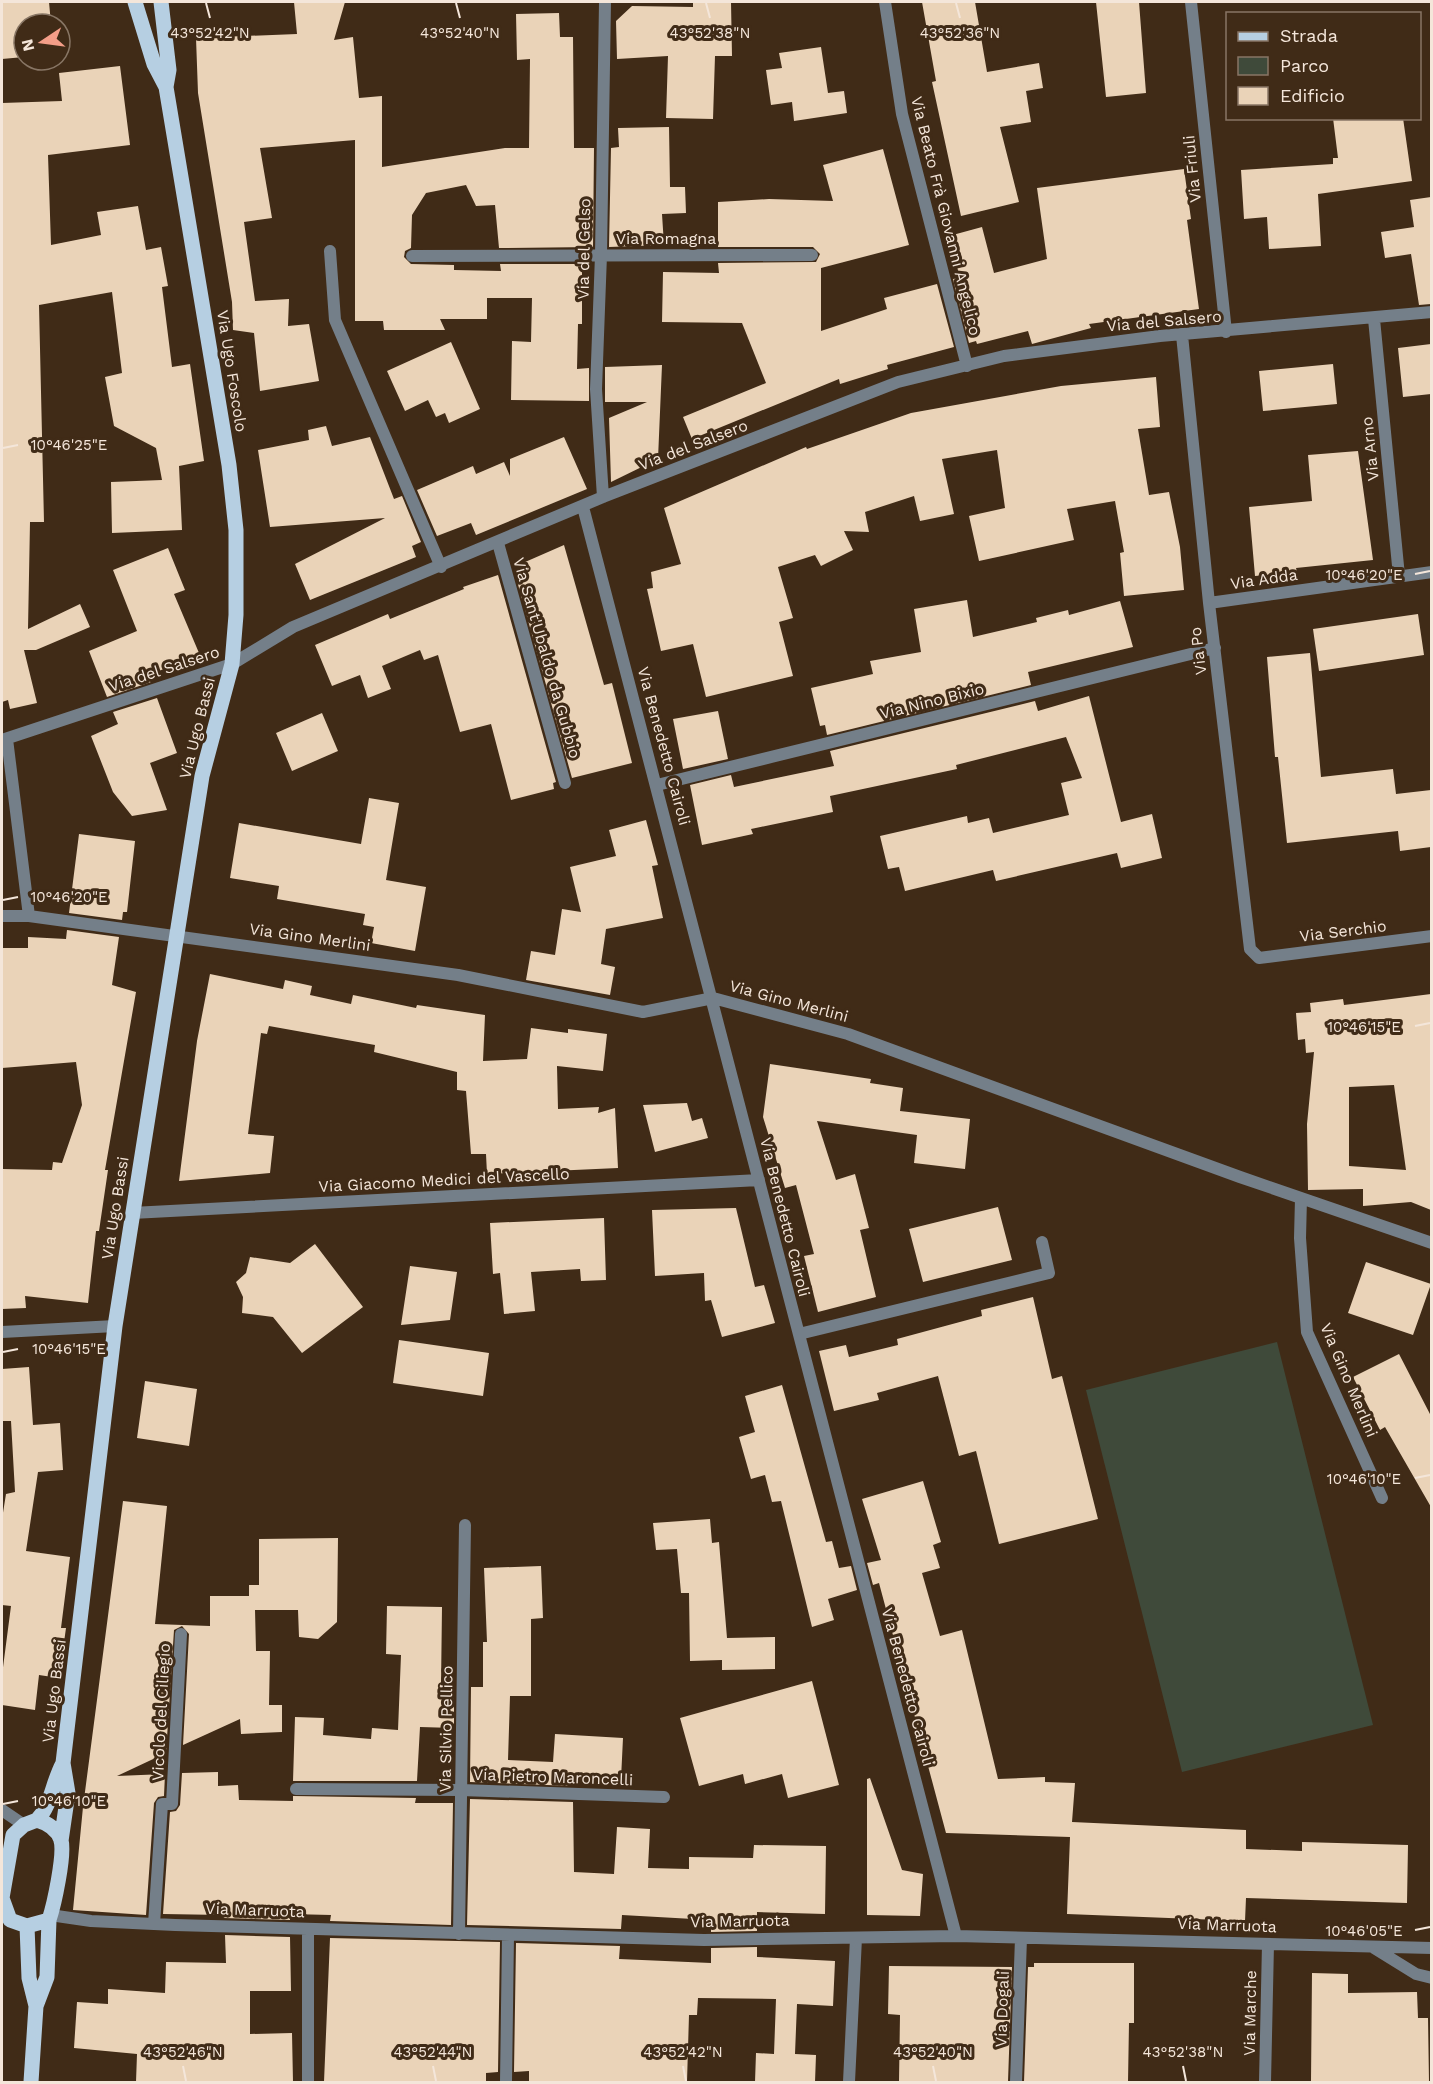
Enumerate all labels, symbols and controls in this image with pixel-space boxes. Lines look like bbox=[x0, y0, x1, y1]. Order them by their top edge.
north arrow bbox=[12, 12, 72, 72]
legend bbox=[1226, 12, 1421, 120]
text: 43°52'42"N bbox=[170, 24, 250, 42]
text: 43°52'40"N bbox=[420, 24, 500, 42]
text: 43°52'38"N bbox=[670, 24, 750, 42]
text: 43°52'36"N bbox=[920, 24, 1000, 42]
text: Strada bbox=[1280, 25, 1338, 46]
text: N bbox=[17, 37, 38, 53]
text: Parco bbox=[1280, 55, 1329, 76]
text: Edificio bbox=[1280, 85, 1345, 106]
street label: Via Beato Frà Giovanni Angelico bbox=[907, 94, 985, 338]
street label: Via Friuli bbox=[1179, 134, 1205, 204]
street label: Via del Gelso bbox=[574, 198, 594, 300]
street label: Via Romagna bbox=[616, 229, 716, 248]
street label: Via del Salsero bbox=[1106, 307, 1222, 335]
street label: Via Ugo Foscolo bbox=[213, 309, 251, 433]
street label: Via del Salsero bbox=[636, 415, 750, 475]
street label: Via Arno bbox=[1357, 416, 1383, 482]
text: 10°46'25"E bbox=[31, 436, 107, 454]
street label: Via Sant'Ubaldo da Gubbio bbox=[509, 555, 585, 761]
street label: Via Adda bbox=[1229, 565, 1299, 593]
text: 10°46'20"E bbox=[1325, 566, 1403, 584]
street label: Via Po bbox=[1186, 626, 1210, 676]
street label: Via del Salsero bbox=[106, 642, 222, 696]
street label: Via Benedetto Cairoli bbox=[634, 665, 694, 827]
street label: Via Ugo Bassi bbox=[175, 675, 219, 781]
street label: Via Nino Bixio bbox=[878, 679, 986, 723]
text: 10°46'20"E bbox=[30, 888, 108, 906]
street label: Via Serchio bbox=[1299, 916, 1387, 946]
street label: Via Gino Merlini bbox=[248, 919, 372, 955]
street label: Via Gino Merlini bbox=[728, 976, 850, 1026]
text: 10°46'15"E bbox=[1327, 1018, 1401, 1036]
street label: Via Benedetto Cairoli bbox=[756, 1135, 814, 1299]
street label: Via Ugo Bassi bbox=[97, 1155, 133, 1261]
street label: Via Giacomo Medici del Vascello bbox=[318, 1164, 570, 1196]
street label: Via Gino Merlini bbox=[1316, 1320, 1382, 1440]
text: 10°46'15"E bbox=[32, 1340, 106, 1358]
text: 10°46'10"E bbox=[1327, 1470, 1401, 1488]
street label: Via Benedetto Cairoli bbox=[878, 1606, 938, 1768]
street label: Via Ugo Bassi bbox=[38, 1638, 70, 1744]
street label: Vicolo del Ciliegio bbox=[148, 1643, 174, 1781]
street label: Via Silvio Pellico bbox=[435, 1665, 457, 1793]
street label: Via Pietro Maroncelli bbox=[472, 1765, 634, 1789]
text: 10°46'10"E bbox=[32, 1792, 106, 1810]
street label: Via Marruota bbox=[205, 1899, 305, 1921]
street label: Via Marruota bbox=[690, 1911, 790, 1931]
street label: Via Marruota bbox=[1177, 1914, 1277, 1936]
text: 10°46'05"E bbox=[1325, 1922, 1403, 1940]
street label: Via Dogali bbox=[991, 1970, 1013, 2048]
street label: Via Marche bbox=[1240, 1970, 1260, 2056]
text: 43°52'46"N bbox=[143, 2043, 223, 2061]
text: 43°52'44"N bbox=[393, 2043, 473, 2061]
text: 43°52'42"N bbox=[643, 2043, 723, 2061]
text: 43°52'40"N bbox=[893, 2043, 973, 2061]
text: 43°52'38"N bbox=[1143, 2043, 1223, 2061]

